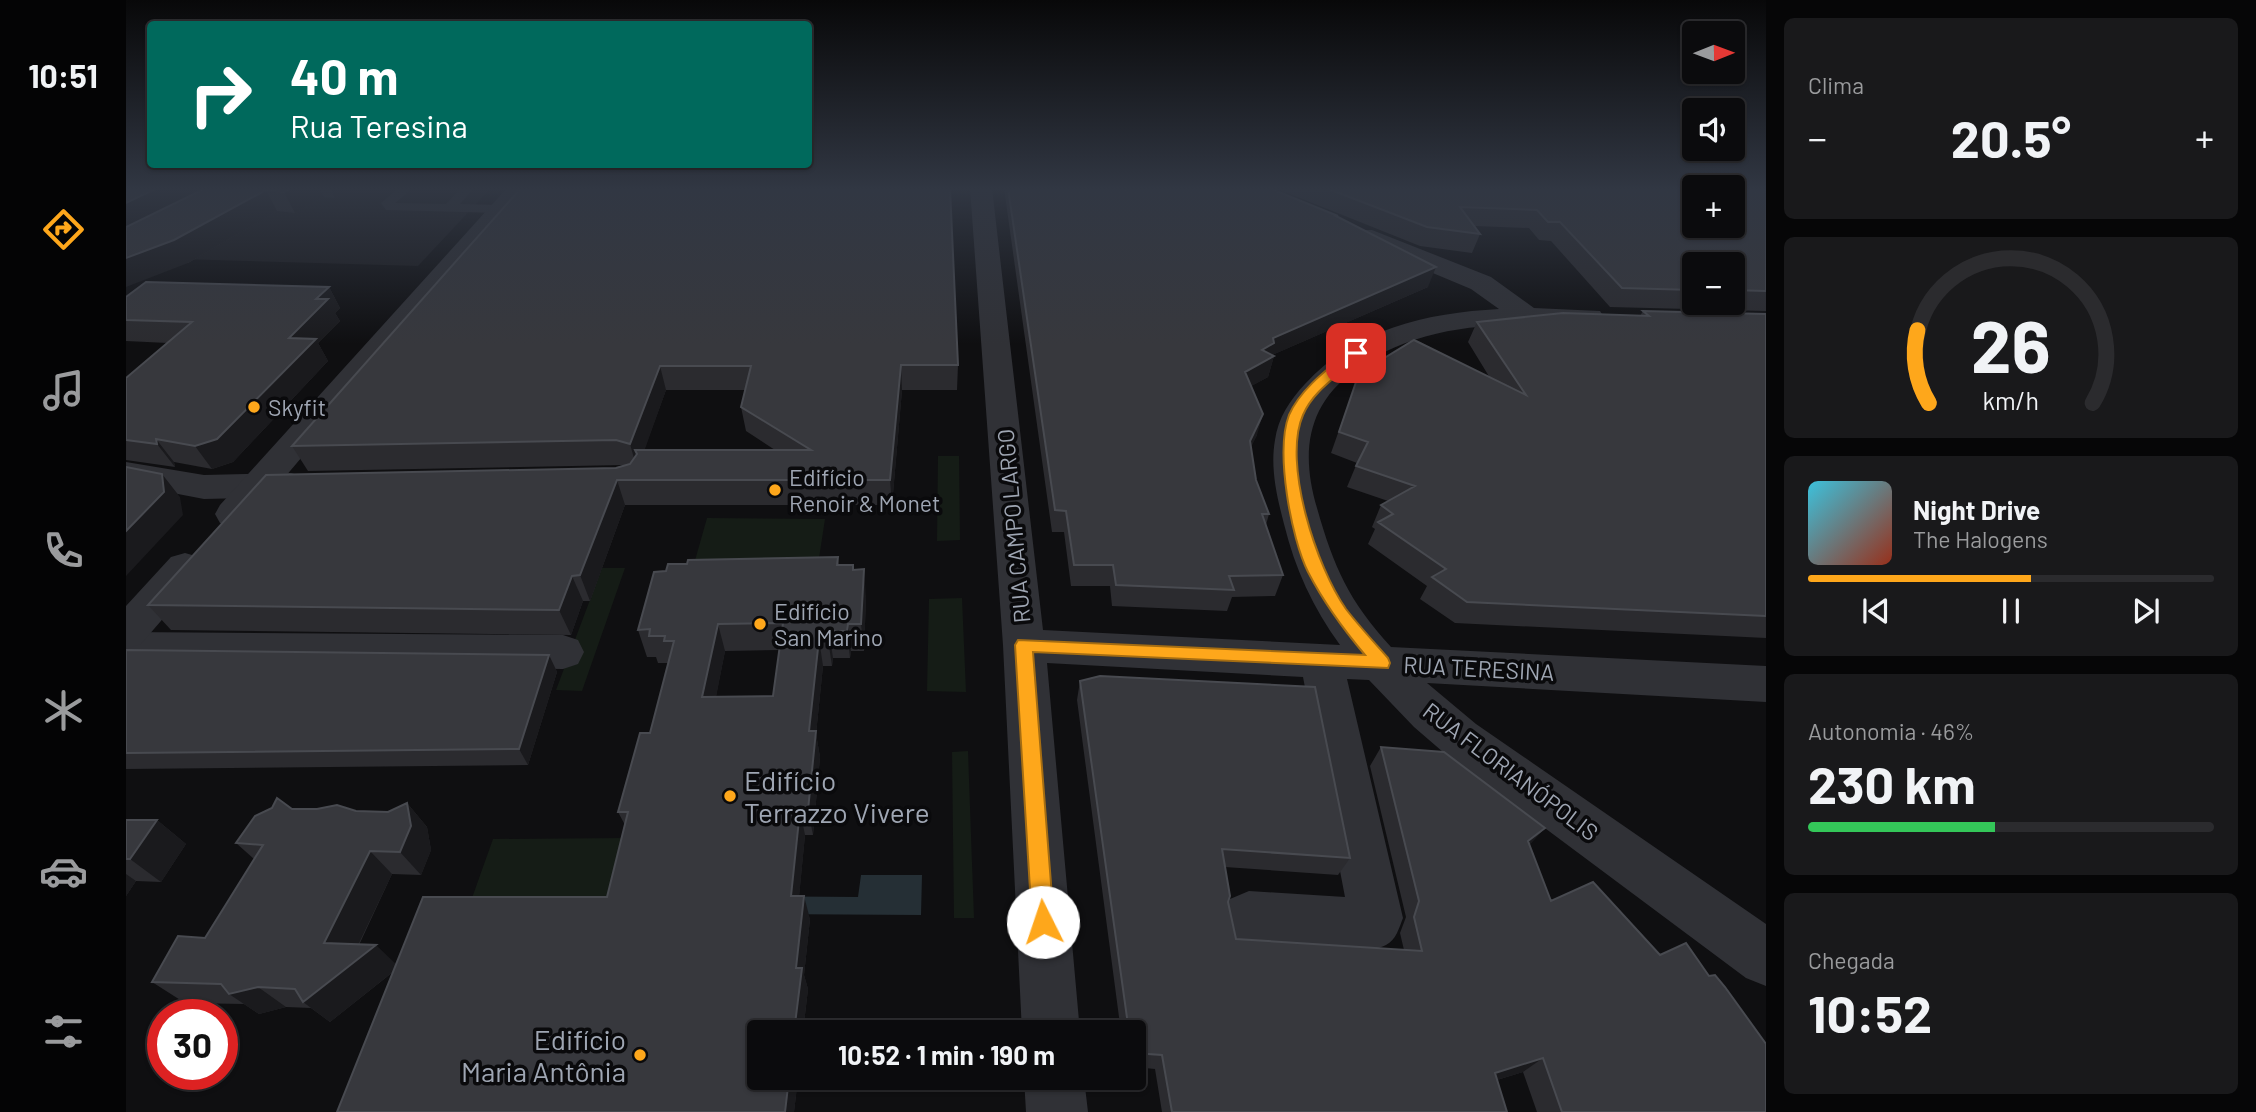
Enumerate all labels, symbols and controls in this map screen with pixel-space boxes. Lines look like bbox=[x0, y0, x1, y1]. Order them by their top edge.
north arrow bbox=[1682, 21, 1745, 84]
map controls bbox=[1682, 21, 1745, 315]
text: 40 m bbox=[290, 46, 398, 105]
icon: right bbox=[175, 49, 266, 140]
text: 10:51 bbox=[28, 56, 98, 94]
text: Clima bbox=[1808, 71, 1864, 99]
button: sound bbox=[1682, 98, 1745, 161]
text: Rua Teresina bbox=[290, 106, 468, 144]
text: 20.5° bbox=[1951, 106, 2071, 168]
text: − bbox=[1808, 114, 1827, 160]
text: + bbox=[2195, 114, 2214, 160]
button: + bbox=[1682, 175, 1745, 238]
icon: directions bbox=[39, 205, 88, 254]
button: − bbox=[1682, 252, 1745, 315]
text: 26 bbox=[1971, 301, 2051, 389]
pin bbox=[1326, 323, 1386, 383]
icon: arrive bbox=[1337, 334, 1375, 372]
icon: music bbox=[39, 366, 88, 415]
text: km/h bbox=[1983, 385, 2039, 415]
place label: Skyfit bbox=[268, 393, 326, 421]
marker: Skyfit bbox=[246, 399, 262, 415]
street label: RUA CAMPO LARGO bbox=[991, 428, 1035, 624]
place label: Edifício Renoir & Monet bbox=[789, 463, 940, 517]
marker: Edifício Renoir & Monet bbox=[767, 482, 783, 498]
text: Night Drive bbox=[1913, 494, 2040, 525]
text: The Halogens bbox=[1913, 525, 2048, 553]
icon: phone bbox=[39, 526, 88, 575]
icon: previous bbox=[1857, 592, 1895, 630]
icon: pause bbox=[1992, 592, 2030, 630]
icon: next bbox=[2127, 592, 2165, 630]
place label: Edifício San Marino bbox=[774, 597, 883, 651]
marker: Edifício San Marino bbox=[752, 616, 768, 632]
street label: RUA TERESINA bbox=[1403, 650, 1555, 686]
icon: climate bbox=[39, 686, 88, 735]
street label: RUA FLORIANÓPOLIS bbox=[1418, 696, 1604, 846]
text: Autonomia · 46% bbox=[1808, 717, 1974, 745]
text: 230 km bbox=[1808, 752, 1976, 814]
place label: Edifício Terrazzo Vivere bbox=[744, 763, 930, 829]
marker: Edifício Terrazzo Vivere bbox=[722, 788, 738, 804]
icon: car bbox=[39, 847, 88, 896]
position arrow bbox=[1006, 885, 1080, 959]
text: Chegada bbox=[1808, 946, 1895, 974]
text: 10:52 bbox=[1808, 981, 1932, 1043]
speed limit sign: 30 bbox=[147, 999, 238, 1090]
icon: filters bbox=[39, 1007, 88, 1056]
place label: Edifício Maria Antônia bbox=[461, 1022, 626, 1088]
text: 10:52 · 1 min · 190 m bbox=[838, 1039, 1055, 1070]
marker: Edifício Maria Antônia bbox=[632, 1047, 648, 1063]

